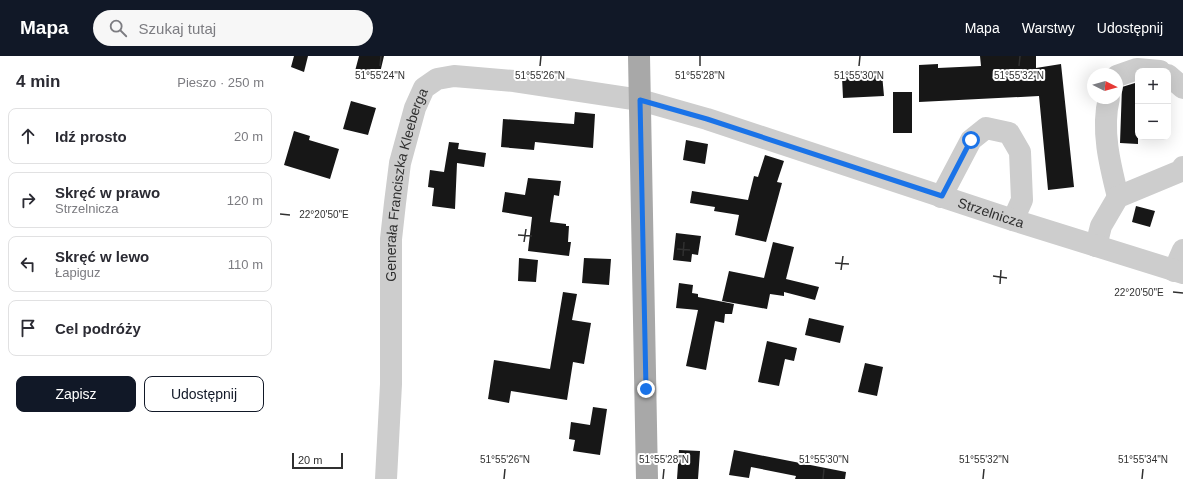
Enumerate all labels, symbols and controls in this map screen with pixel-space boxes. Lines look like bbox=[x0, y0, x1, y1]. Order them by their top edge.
search box bbox=[93, 10, 373, 46]
text: Mapa bbox=[20, 17, 69, 38]
icon: search bbox=[107, 17, 129, 39]
text: Szukaj tutaj bbox=[139, 20, 216, 37]
text: Mapa bbox=[965, 20, 1000, 36]
text: Warstwy bbox=[1022, 20, 1075, 36]
text: Udostępnij bbox=[1097, 20, 1163, 36]
north arrow bbox=[1087, 68, 1123, 104]
map controls bbox=[1135, 68, 1171, 140]
button: + bbox=[1135, 68, 1171, 104]
text: 51°55'24"N bbox=[355, 70, 405, 81]
text: 51°55'26"N bbox=[515, 70, 565, 81]
text: 51°55'28"N bbox=[675, 70, 725, 81]
text: 51°55'30"N bbox=[834, 70, 884, 81]
text: 51°55'32"N bbox=[994, 70, 1044, 81]
text: 4 min bbox=[16, 72, 60, 91]
text: Pieszo · 250 m bbox=[177, 75, 264, 90]
street label: Generała Franciszka Kleeberga bbox=[383, 85, 431, 282]
button: − bbox=[1135, 104, 1171, 140]
icon: ahead bbox=[17, 125, 39, 147]
text: Idź prosto bbox=[55, 128, 127, 145]
text: 20 m bbox=[234, 129, 263, 144]
route start bbox=[962, 131, 980, 149]
text: Skręć w prawo bbox=[55, 184, 160, 201]
icon: right bbox=[17, 189, 39, 211]
text: 120 m bbox=[227, 193, 263, 208]
street label: Strzelnicza bbox=[956, 194, 1026, 231]
text: Strzelnicza bbox=[55, 201, 119, 216]
text: 22°20'50"E bbox=[299, 209, 349, 220]
text: Skręć w lewo bbox=[55, 248, 149, 265]
icon: left bbox=[17, 253, 39, 275]
text: 110 m bbox=[228, 257, 263, 272]
text: Łapiguz bbox=[55, 265, 101, 280]
text: 22°20'50"E bbox=[1114, 287, 1164, 298]
icon: arrive bbox=[17, 317, 39, 339]
text: Cel podróży bbox=[55, 320, 141, 337]
button: Zapisz bbox=[16, 376, 136, 412]
button: Udostępnij bbox=[144, 376, 264, 412]
route end bbox=[637, 380, 655, 398]
scale bar bbox=[292, 451, 343, 470]
text: 20 m bbox=[298, 454, 322, 466]
text: 51°55'26"N bbox=[480, 454, 530, 465]
text: 51°55'28"N bbox=[639, 454, 689, 465]
text: 51°55'30"N bbox=[799, 454, 849, 465]
text: 51°55'32"N bbox=[959, 454, 1009, 465]
text: 51°55'34"N bbox=[1118, 454, 1168, 465]

